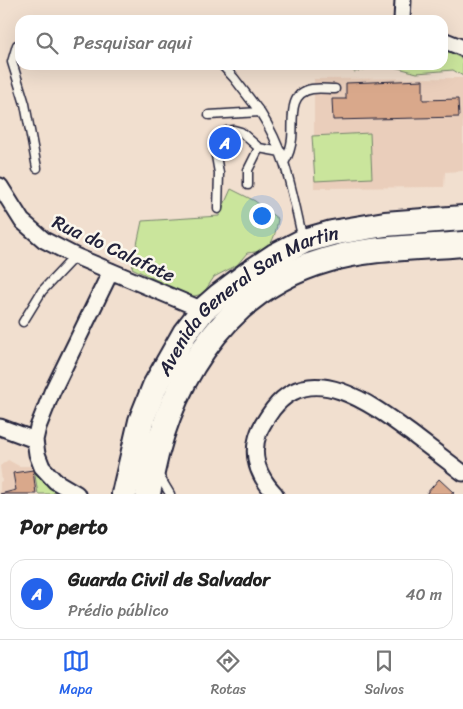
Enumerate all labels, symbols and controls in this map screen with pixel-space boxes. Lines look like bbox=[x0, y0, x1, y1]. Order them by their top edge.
search box bbox=[15, 15, 448, 70]
text: Pesquisar aqui bbox=[73, 26, 192, 59]
icon: search bbox=[33, 29, 61, 57]
pin: A bbox=[209, 124, 241, 162]
your location bbox=[249, 203, 275, 229]
street label: Rua do Calafate bbox=[47, 205, 181, 292]
street label: Avenida General San Martin bbox=[148, 216, 341, 383]
text: Por perto bbox=[20, 508, 108, 546]
text: Guarda Civil de Salvador bbox=[68, 563, 270, 596]
text: A bbox=[32, 580, 42, 609]
text: 40 m bbox=[405, 580, 442, 609]
text: Prédio público bbox=[68, 596, 169, 625]
tab: Mapa bbox=[59, 647, 92, 702]
tab: Rotas bbox=[211, 647, 246, 702]
tab: Salvos bbox=[365, 647, 404, 702]

